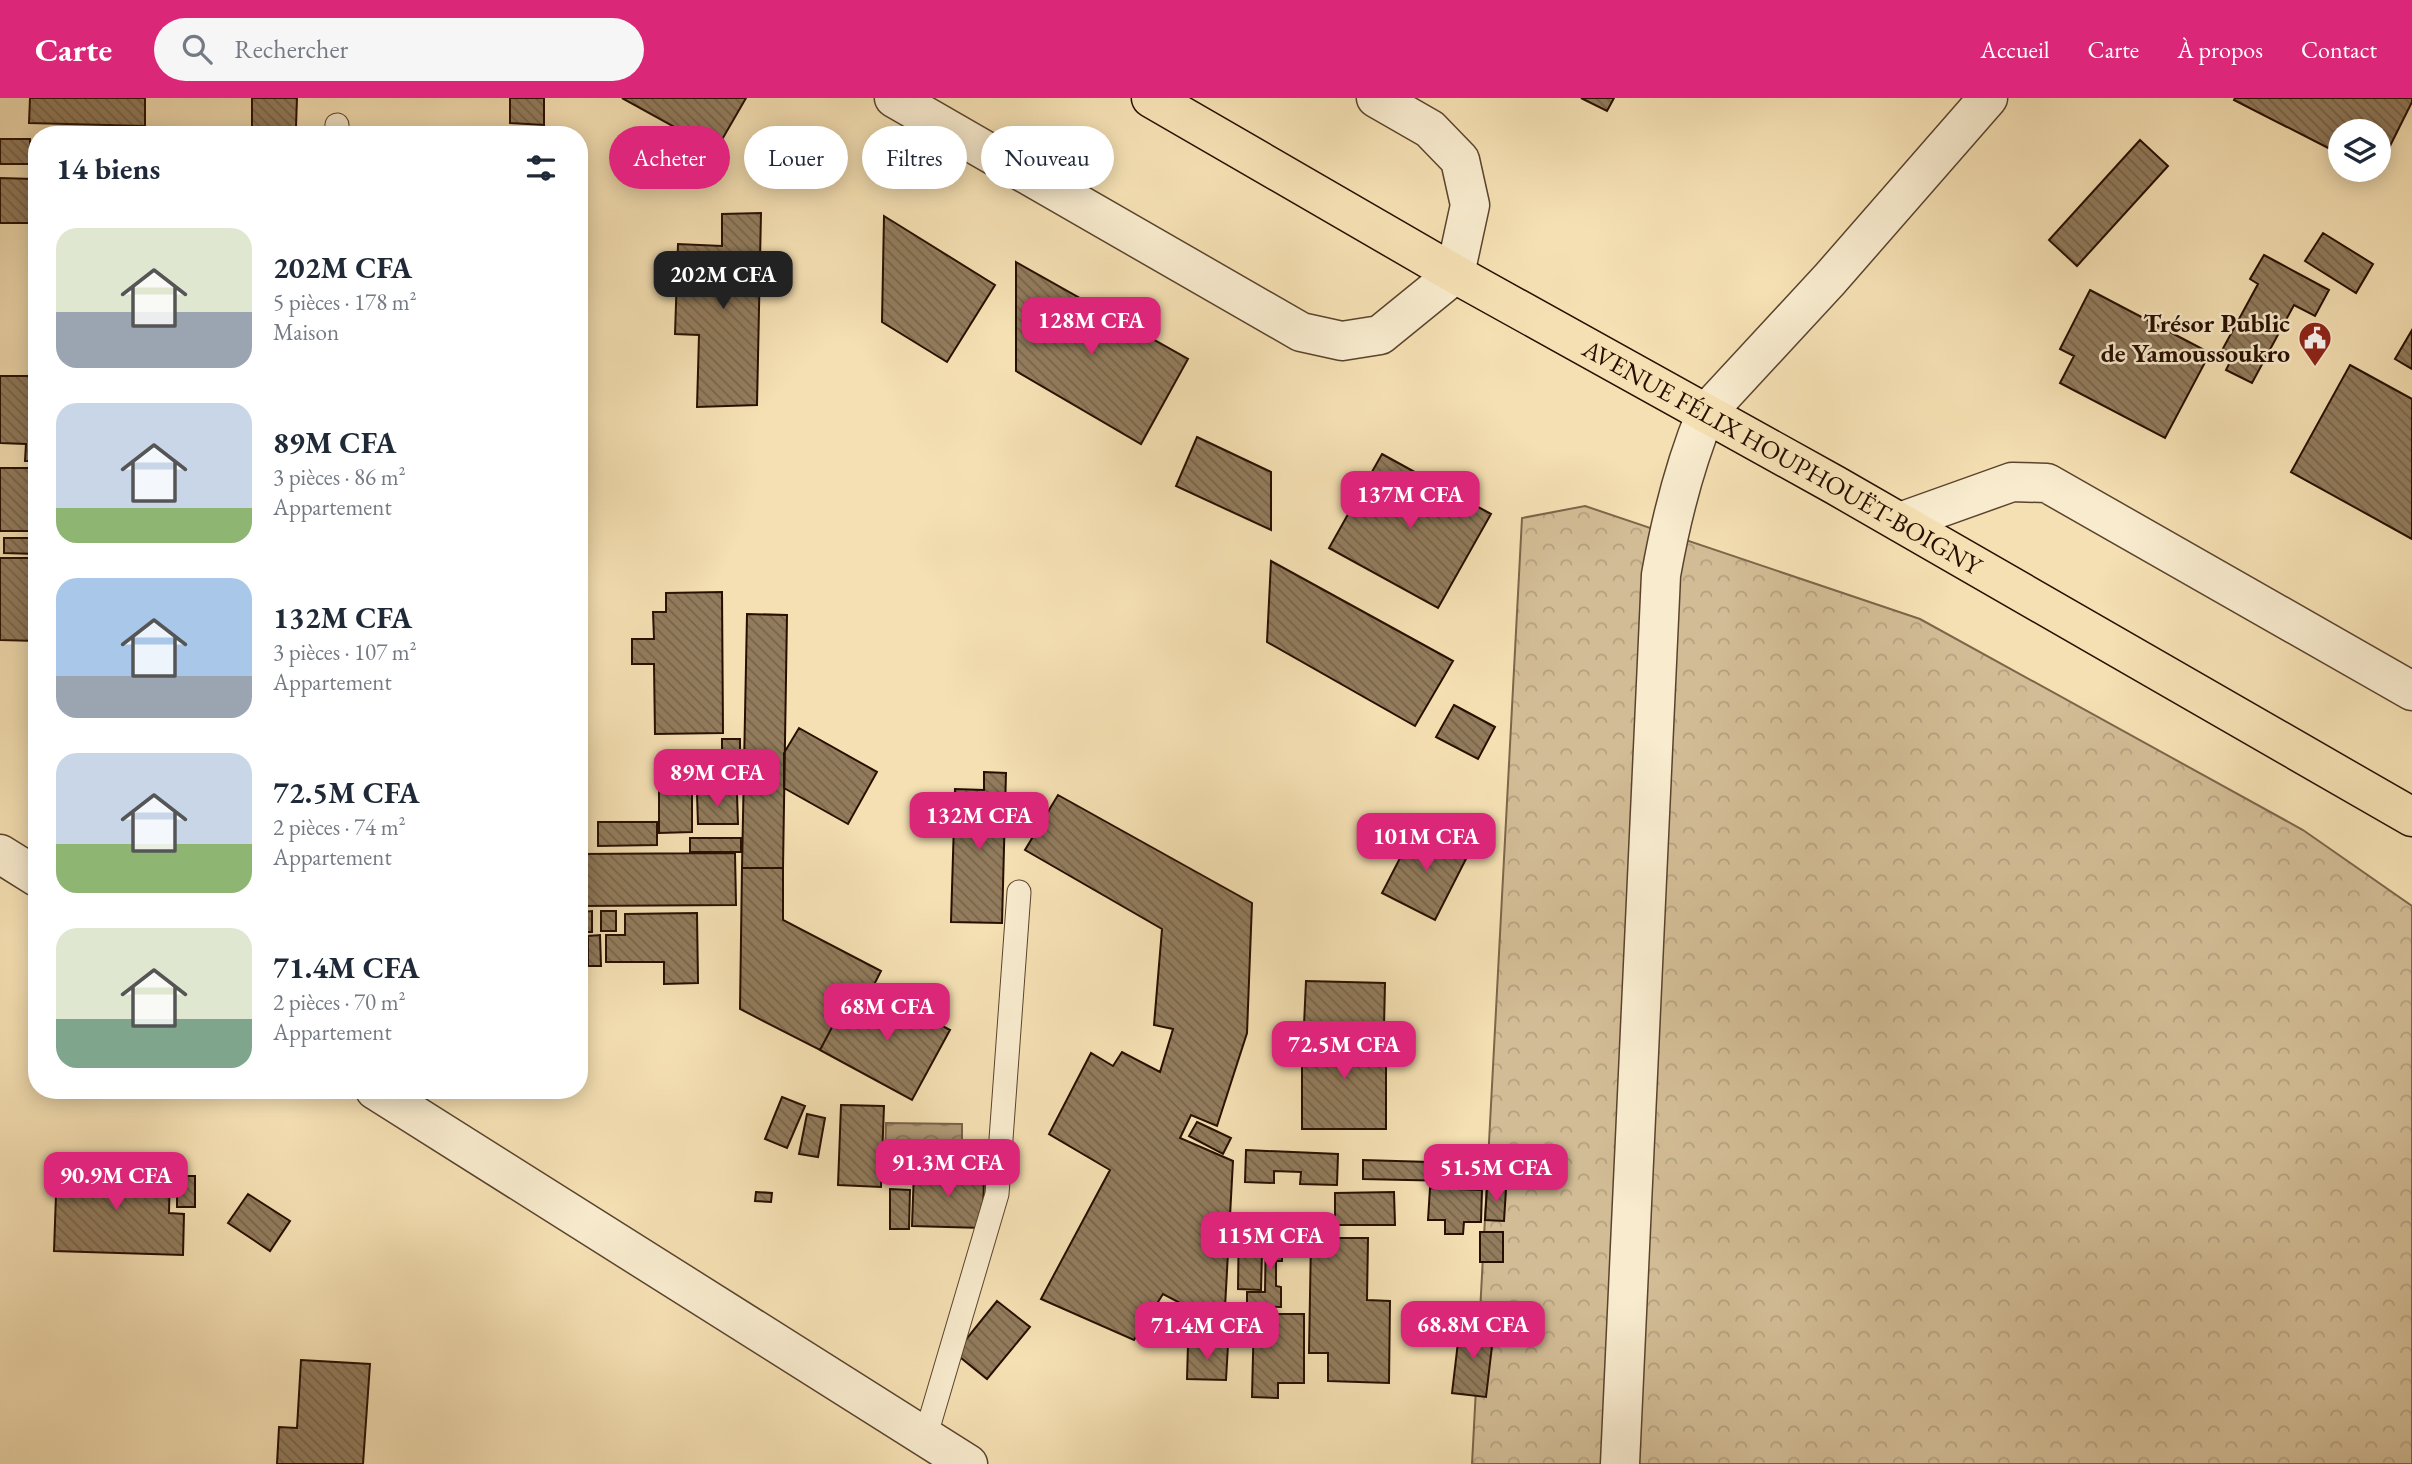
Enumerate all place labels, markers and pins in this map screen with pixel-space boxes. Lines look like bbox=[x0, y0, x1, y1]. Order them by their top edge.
pin: 202M CFA bbox=[651, 252, 795, 311]
pin: 128M CFA bbox=[1019, 298, 1163, 357]
place label: Trésor Public de Yamoussoukro bbox=[2101, 306, 2290, 370]
public building icon: Trésor Public de Yamoussoukro bbox=[2296, 319, 2334, 368]
pin: 137M CFA bbox=[1338, 472, 1482, 531]
pin: 89M CFA bbox=[652, 750, 782, 809]
pin: 132M CFA bbox=[907, 792, 1051, 852]
pin: 101M CFA bbox=[1354, 814, 1498, 873]
pin: 68M CFA bbox=[822, 984, 952, 1043]
pin: 72.5M CFA bbox=[1264, 1021, 1424, 1081]
pin: 91.3M CFA bbox=[868, 1140, 1028, 1199]
pin: 51.5M CFA bbox=[1416, 1144, 1576, 1204]
pin: 90.9M CFA bbox=[36, 1152, 196, 1212]
pin: 115M CFA bbox=[1198, 1212, 1342, 1272]
pin: 71.4M CFA bbox=[1127, 1302, 1287, 1362]
pin: 68.8M CFA bbox=[1393, 1302, 1553, 1361]

